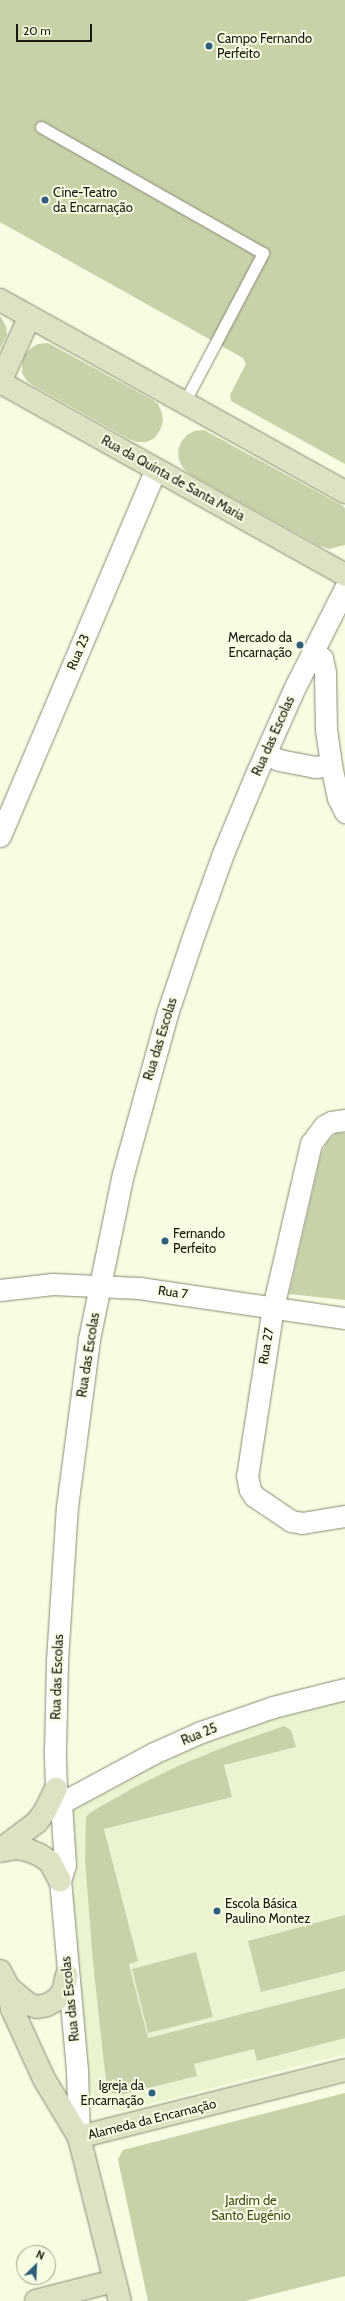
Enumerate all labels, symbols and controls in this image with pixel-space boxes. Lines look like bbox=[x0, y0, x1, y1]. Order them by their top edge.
scale bar bbox=[18, 16, 94, 42]
text: 20 m bbox=[23, 23, 51, 38]
place label: Campo Fernando Perfeito bbox=[217, 31, 312, 62]
marker: Campo Fernando Perfeito bbox=[204, 41, 214, 51]
place label: Cine-Teatro da Encarnação bbox=[53, 185, 133, 216]
marker: Cine-Teatro da Encarnação bbox=[40, 195, 50, 205]
street label: Rua da Quinta de Santa Maria bbox=[99, 432, 247, 524]
place label: Mercado da Encarnação bbox=[228, 630, 292, 661]
street label: Rua 23 bbox=[63, 632, 93, 672]
marker: Mercado da Encarnação bbox=[295, 640, 305, 650]
street label: Rua das Escolas bbox=[248, 694, 298, 778]
street label: Rua das Escolas bbox=[140, 996, 180, 1082]
place label: Fernando Perfeito bbox=[173, 1226, 225, 1257]
marker: Fernando Perfeito bbox=[160, 1236, 170, 1246]
street label: Rua 7 bbox=[157, 1282, 189, 1302]
street label: Rua das Escolas bbox=[74, 1312, 102, 1398]
street label: Rua 27 bbox=[255, 1326, 277, 1366]
street label: Rua das Escolas bbox=[48, 1634, 66, 1720]
street label: Rua 25 bbox=[179, 1720, 219, 1748]
place label: Escola Básica Paulino Montez bbox=[225, 1896, 310, 1927]
marker: Escola Básica Paulino Montez bbox=[212, 1906, 222, 1916]
street label: Rua das Escolas bbox=[58, 1956, 82, 2042]
place label: Igreja da Encarnação bbox=[81, 2078, 144, 2109]
marker: Igreja da Encarnação bbox=[147, 2088, 157, 2098]
street label: Alameda da Encarnação bbox=[86, 2096, 218, 2142]
park label: Jardim de Santo Eugénio bbox=[211, 2193, 291, 2224]
north arrow bbox=[16, 2245, 56, 2285]
text: N bbox=[34, 2247, 47, 2263]

